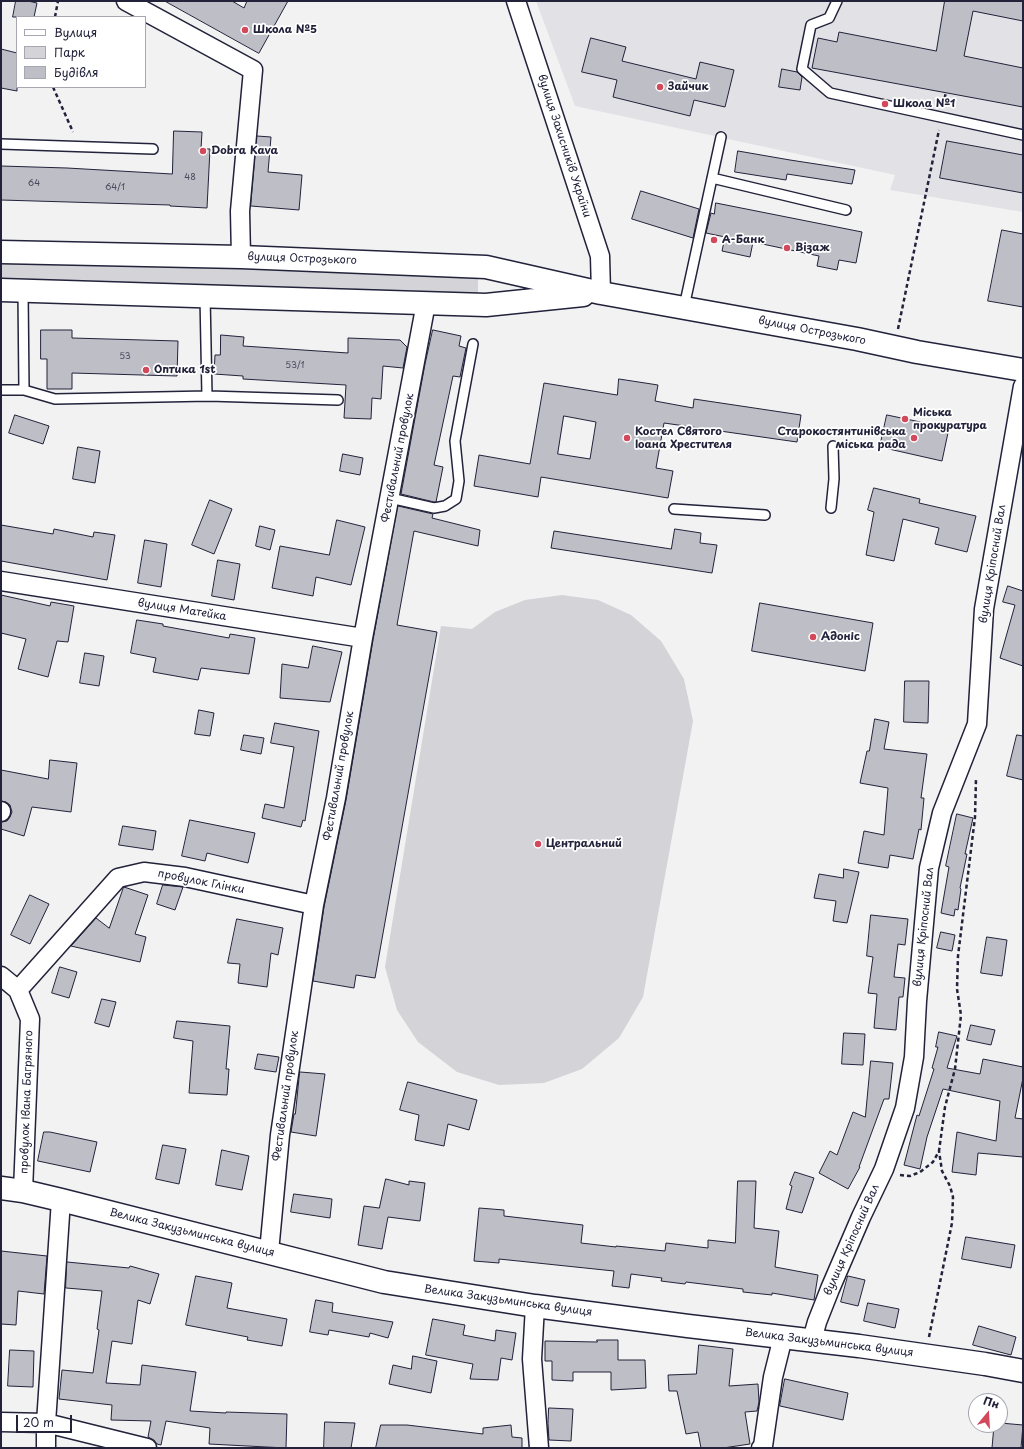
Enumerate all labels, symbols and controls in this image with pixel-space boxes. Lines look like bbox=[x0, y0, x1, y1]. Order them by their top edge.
legend bbox=[16, 16, 146, 88]
text: Вулиця bbox=[54, 23, 97, 41]
place label: Школа №5 bbox=[253, 23, 317, 37]
marker: Школа №5 bbox=[240, 25, 250, 35]
text: Парк bbox=[54, 43, 85, 61]
text: Будівля bbox=[54, 63, 99, 81]
street label: вулиця Захисників України bbox=[535, 73, 593, 219]
place label: Зайчик bbox=[668, 80, 708, 94]
marker: Зайчик bbox=[655, 82, 665, 92]
place label: Школа №1 bbox=[893, 97, 955, 111]
marker: Школа №1 bbox=[880, 99, 890, 109]
place label: Dobra Kava bbox=[211, 144, 278, 158]
marker: Dobra Kava bbox=[198, 146, 208, 156]
house number: 48 bbox=[184, 173, 196, 183]
house number: 64 bbox=[28, 179, 40, 189]
house number: 64/1 bbox=[105, 183, 125, 193]
place label: А-Банк bbox=[722, 233, 764, 247]
marker: А-Банк bbox=[709, 235, 719, 245]
place label: Візаж bbox=[795, 241, 830, 255]
marker: Візаж bbox=[782, 243, 792, 253]
street label: вулиця Острозького bbox=[247, 250, 357, 268]
street label: вулиця Острозького bbox=[757, 314, 867, 348]
house number: 53 bbox=[119, 352, 131, 362]
house number: 53/1 bbox=[285, 361, 305, 371]
place label: Оптика 1st bbox=[154, 363, 216, 377]
marker: Оптика 1st bbox=[141, 365, 151, 375]
street label: Фестивальний провулок bbox=[379, 392, 417, 524]
place label: Міська прокуратура bbox=[913, 406, 987, 432]
marker: Міська прокуратура bbox=[900, 414, 910, 424]
place label: Костел Святого Іоана Хрестителя bbox=[635, 425, 732, 451]
place label: Старокостянтинівська міська рада bbox=[778, 425, 906, 451]
marker: Костел Святого Іоана Хрестителя bbox=[622, 433, 632, 443]
marker: Старокостянтинівська міська рада bbox=[909, 433, 919, 443]
street label: вулиця Кріпосний Вал bbox=[977, 504, 1009, 624]
street label: вулиця Матейка bbox=[137, 596, 227, 624]
place label: Адоніс bbox=[821, 630, 860, 644]
marker: Адоніс bbox=[808, 632, 818, 642]
street label: Фестивальний провулок bbox=[321, 710, 357, 842]
place label: Центральний bbox=[546, 837, 622, 851]
marker: Центральний bbox=[533, 839, 543, 849]
street label: провулок Глінки bbox=[157, 867, 245, 897]
street label: вулиця Кріпосний Вал bbox=[911, 867, 937, 987]
street label: провулок Івана Багряного bbox=[18, 1030, 36, 1174]
street label: Фестивальний провулок bbox=[270, 1030, 302, 1162]
street label: вулиця Кріпосний Вал bbox=[822, 1182, 882, 1298]
street label: Велика Закузьминська вулиця bbox=[108, 1206, 276, 1260]
street label: Велика Закузьминська вулиця bbox=[423, 1283, 593, 1319]
street label: Велика Закузьминська вулиця bbox=[744, 1326, 914, 1360]
text: Пн bbox=[981, 1392, 1002, 1413]
north arrow bbox=[968, 1393, 1008, 1433]
scale bar bbox=[18, 1407, 74, 1433]
text: 20 m bbox=[23, 1413, 54, 1431]

